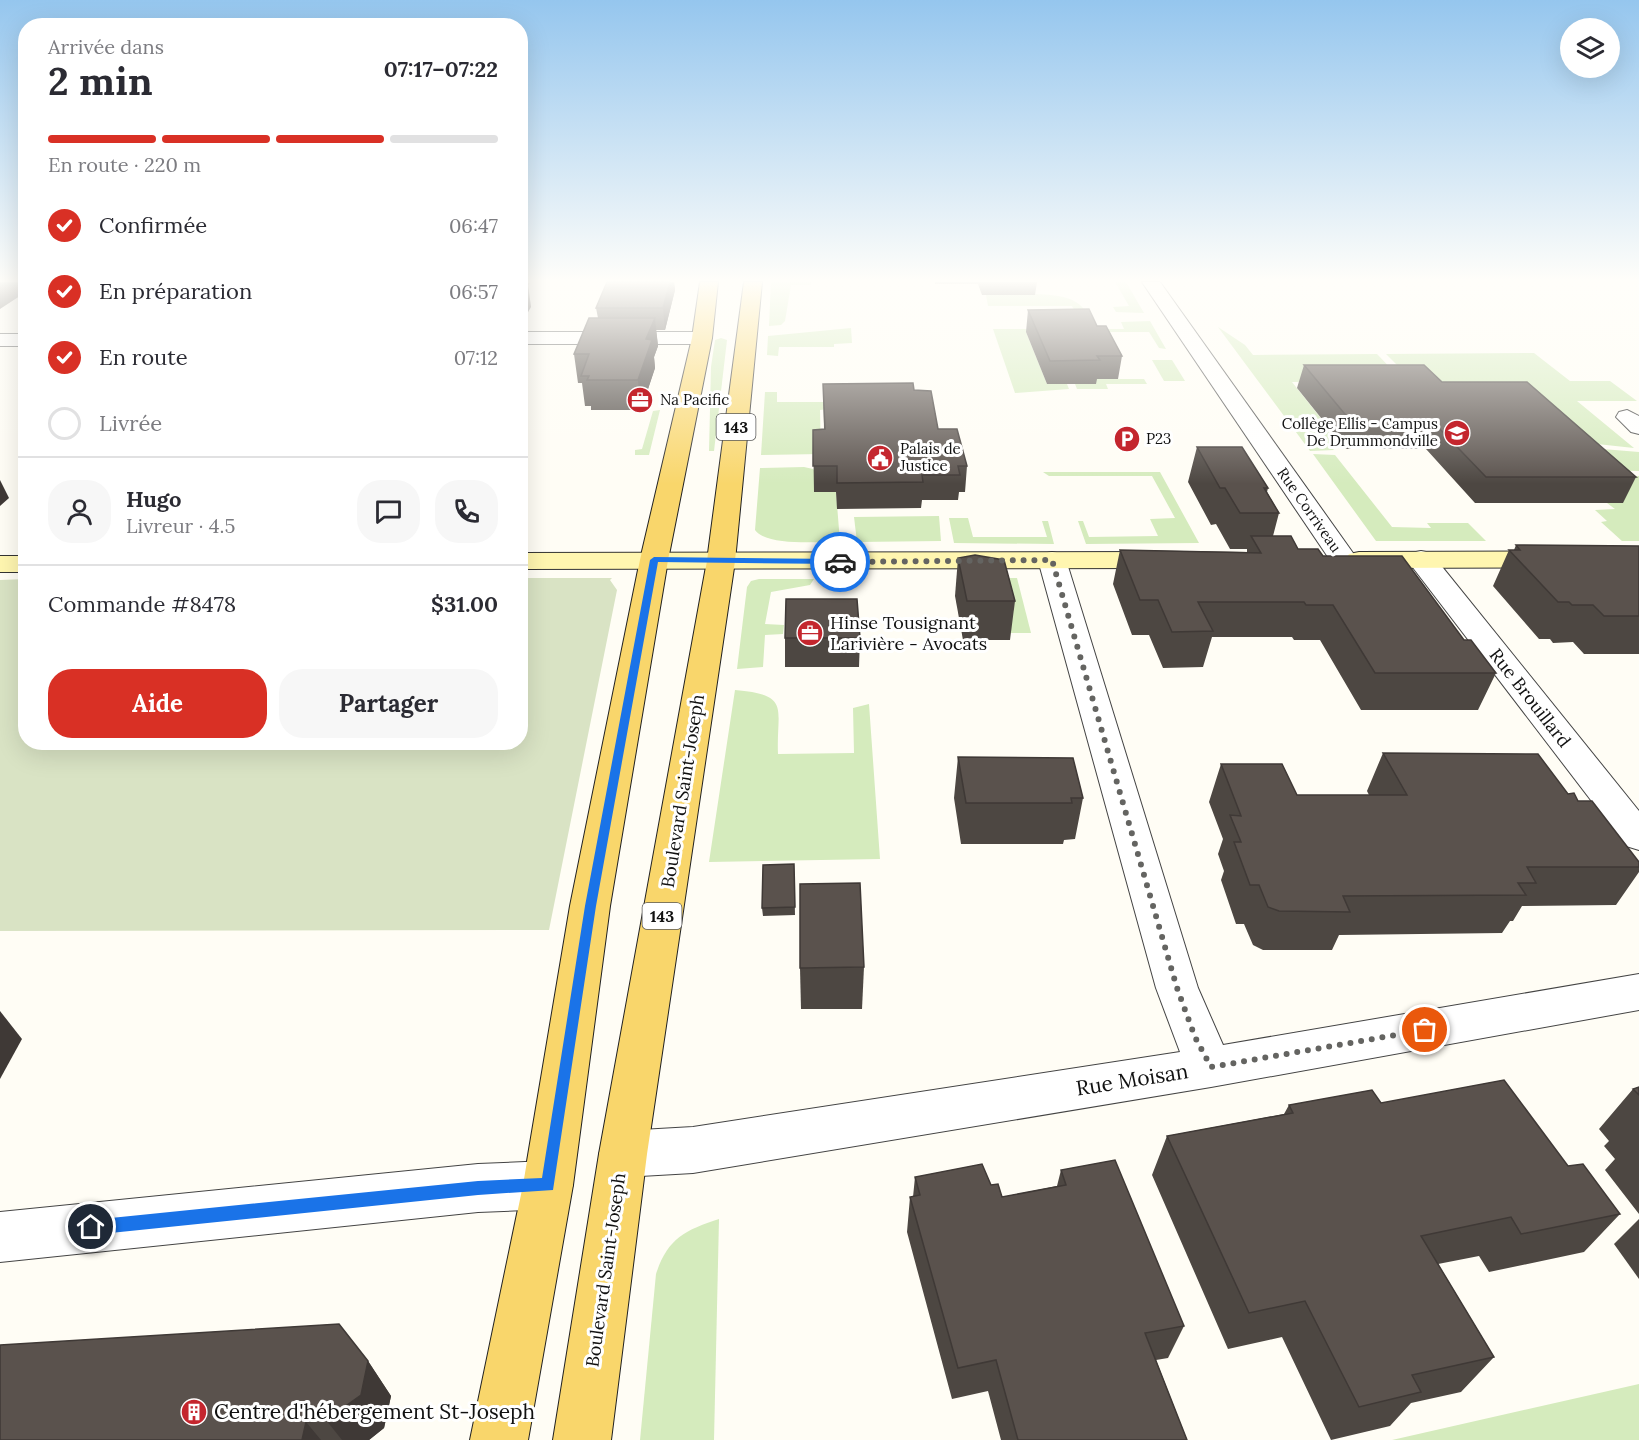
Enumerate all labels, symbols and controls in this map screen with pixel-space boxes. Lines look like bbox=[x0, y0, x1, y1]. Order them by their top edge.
map controls bbox=[1560, 18, 1620, 78]
button: layers bbox=[1560, 18, 1620, 78]
text: Arrivée dans bbox=[48, 34, 164, 59]
text: 07:17–07:22 bbox=[384, 55, 498, 83]
text: 2 min bbox=[48, 56, 153, 106]
text: En route · 220 m bbox=[48, 152, 201, 177]
icon: check bbox=[48, 209, 81, 242]
text: Confirmée bbox=[99, 211, 207, 239]
text: 06:47 bbox=[449, 213, 498, 238]
icon: check bbox=[48, 275, 81, 308]
text: En préparation bbox=[99, 277, 252, 305]
text: 06:57 bbox=[449, 279, 498, 304]
icon: check bbox=[48, 341, 81, 374]
text: En route bbox=[99, 343, 188, 371]
text: 07:12 bbox=[454, 345, 498, 370]
office icon: Na Pacific bbox=[625, 385, 655, 415]
place label: Na Pacific bbox=[660, 390, 729, 409]
text: Livrée bbox=[99, 409, 162, 437]
road number: 143 bbox=[716, 414, 756, 440]
place label: Collège Ellis - Campus De Drummondville bbox=[1282, 414, 1438, 450]
school or university icon: Collège Ellis - Campus De Drummondville bbox=[1442, 418, 1472, 448]
parking icon: P23 bbox=[1112, 424, 1142, 454]
place label: P23 bbox=[1146, 429, 1171, 448]
place label: Palais de Justice bbox=[899, 439, 961, 475]
public building icon: Palais de Justice bbox=[865, 443, 895, 473]
street label: Rue Corriveau bbox=[1273, 464, 1346, 556]
button: person bbox=[48, 480, 111, 543]
button: chat bbox=[357, 480, 420, 543]
button: phone bbox=[435, 480, 498, 543]
text: Hugo bbox=[126, 485, 181, 513]
text: Livreur · 4.5 bbox=[126, 513, 235, 538]
courier bbox=[810, 532, 870, 592]
icon: car bbox=[824, 546, 857, 579]
text: Commande #8478 bbox=[48, 590, 236, 618]
text: $31.00 bbox=[431, 590, 498, 618]
place label: Hinse Tousignant Larivière - Avocats bbox=[830, 611, 987, 655]
office icon: Hinse Tousignant Larivière - Avocats bbox=[795, 618, 825, 648]
street label: Rue Brouillard bbox=[1485, 644, 1576, 752]
button: Aide bbox=[48, 669, 267, 738]
button: Partager bbox=[279, 669, 498, 738]
street label: Boulevard Saint-Joseph bbox=[656, 692, 709, 889]
road number: 143 bbox=[642, 903, 682, 929]
pin bbox=[1399, 1004, 1450, 1055]
icon: bag bbox=[1408, 1013, 1441, 1046]
street label: Rue Moisan bbox=[1074, 1057, 1190, 1102]
street label: Boulevard Saint-Joseph bbox=[580, 1171, 631, 1368]
pin bbox=[65, 1201, 116, 1252]
icon: home bbox=[74, 1210, 107, 1243]
building icon: Centre d'hébergement St-Joseph bbox=[179, 1397, 209, 1427]
place label: Centre d'hébergement St-Joseph bbox=[214, 1398, 535, 1425]

